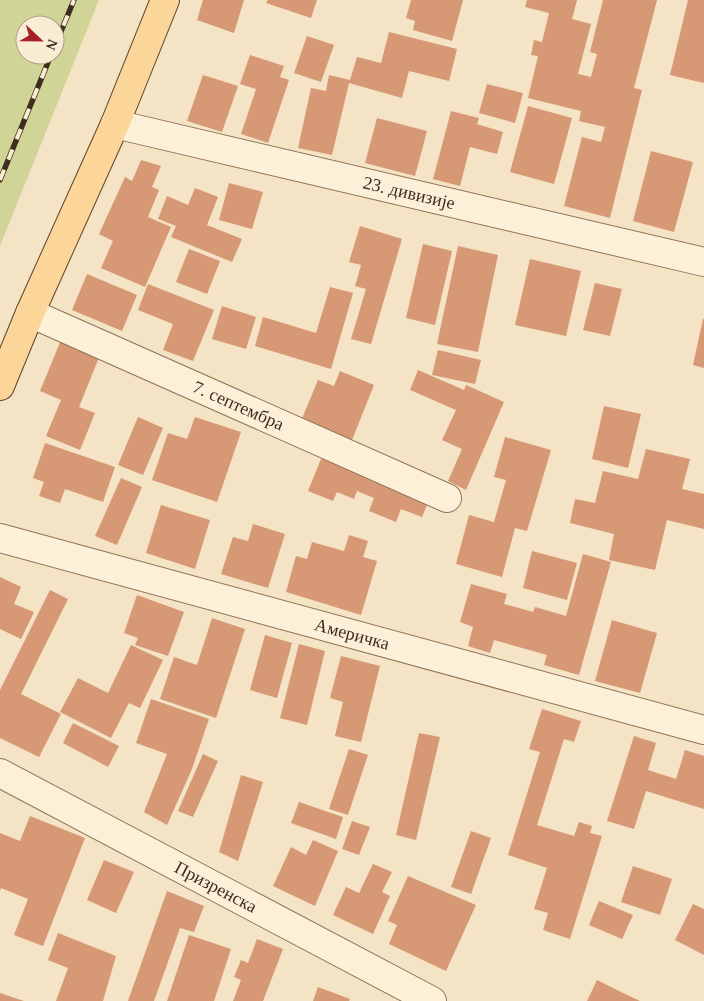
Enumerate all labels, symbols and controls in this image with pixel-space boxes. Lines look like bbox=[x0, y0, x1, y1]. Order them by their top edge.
north arrow bbox=[15, 15, 65, 65]
text: N bbox=[43, 37, 60, 52]
street label: 23. дивизије bbox=[361, 172, 457, 213]
street label: 7. септембра bbox=[190, 377, 287, 434]
street label: Америчка bbox=[313, 614, 392, 654]
street label: Призренска bbox=[171, 857, 260, 917]

